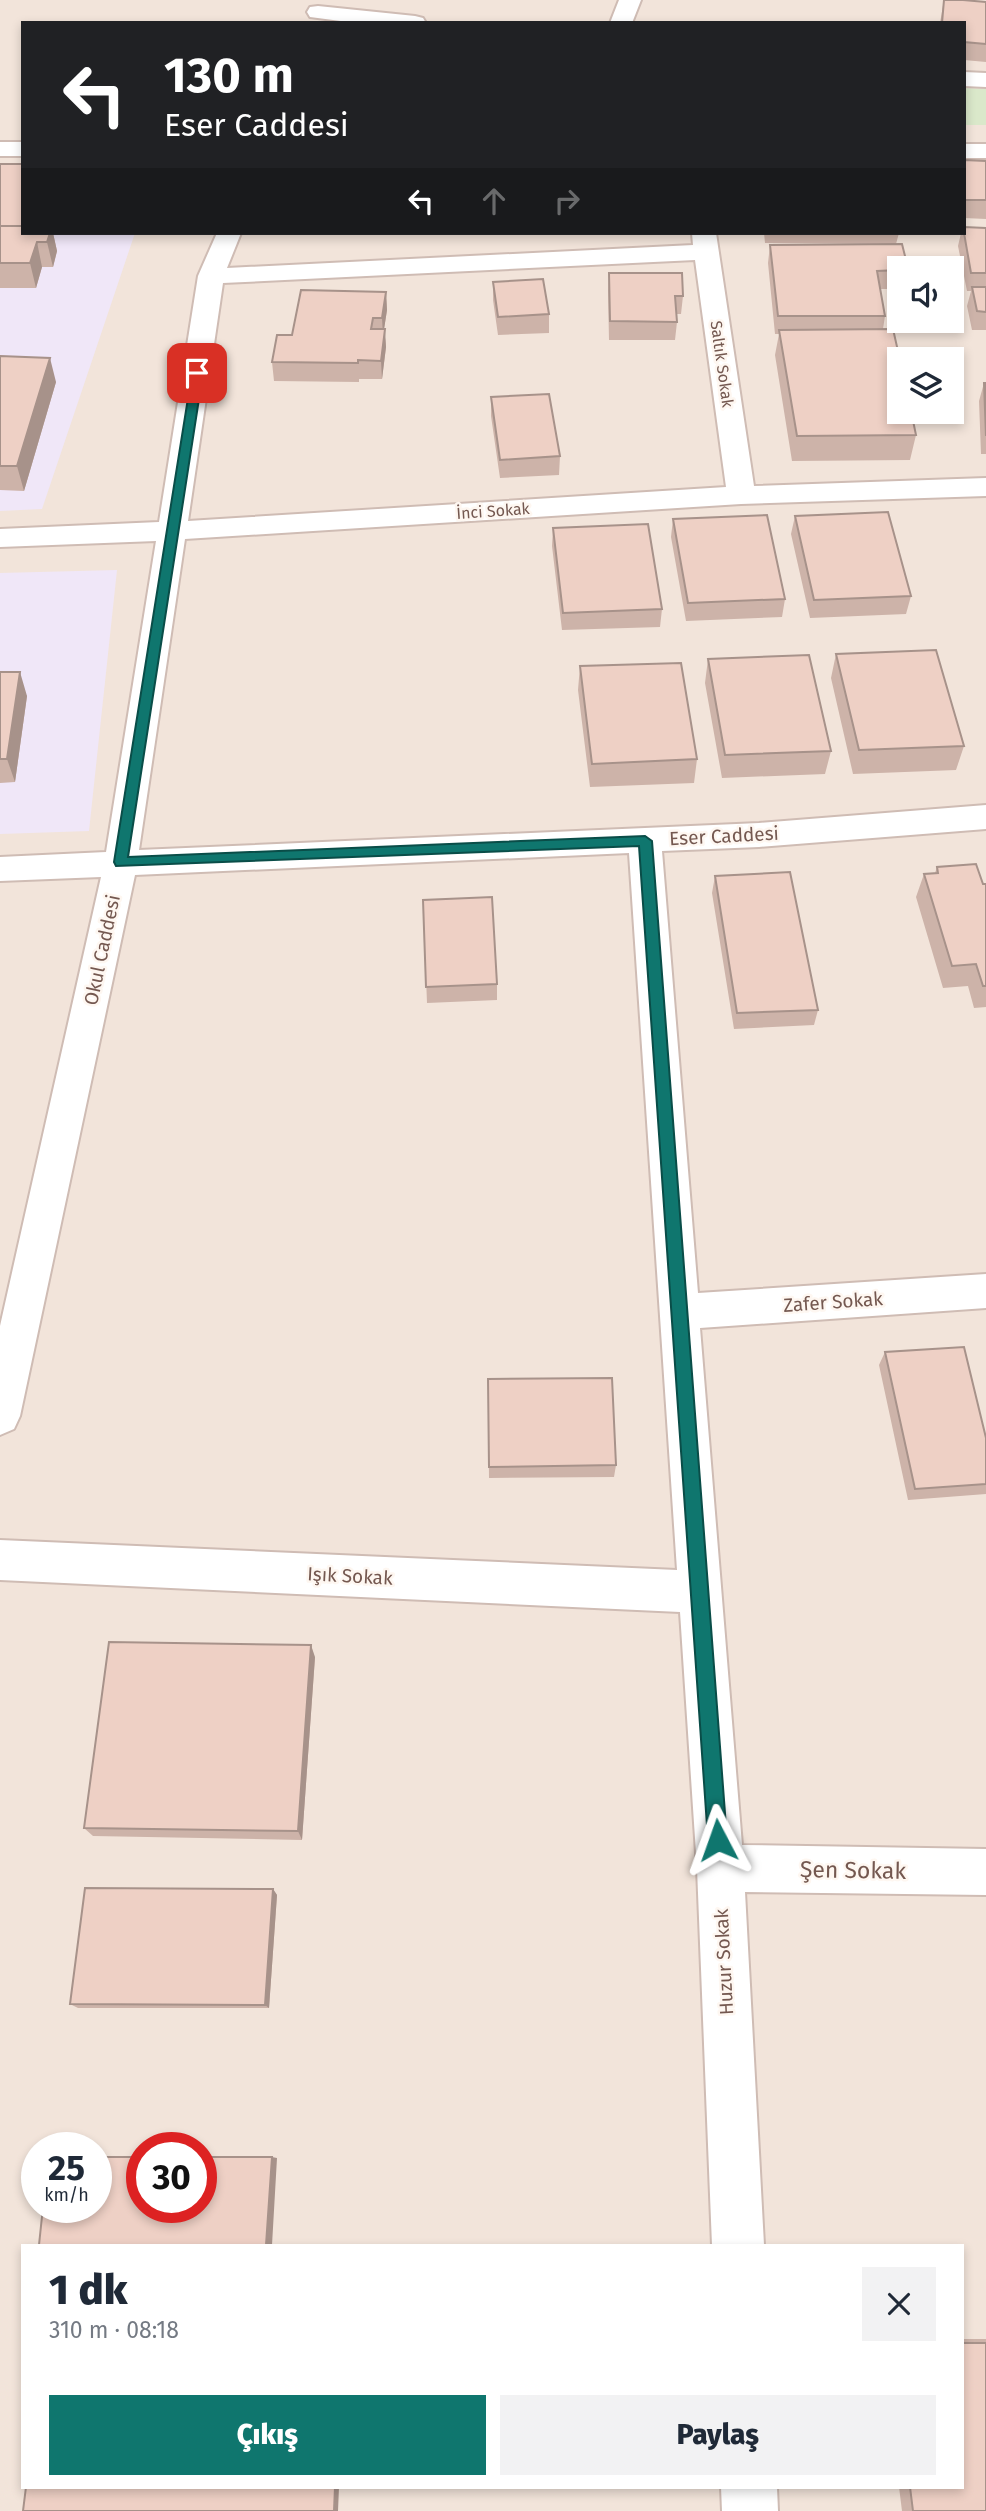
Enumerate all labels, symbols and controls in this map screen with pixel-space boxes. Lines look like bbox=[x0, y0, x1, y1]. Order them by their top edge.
text: 130 m bbox=[164, 46, 294, 105]
icon: left bbox=[49, 49, 140, 140]
text: Eser Caddesi bbox=[164, 106, 349, 144]
icon: left bbox=[402, 182, 440, 220]
icon: ahead bbox=[475, 182, 513, 220]
icon: right bbox=[548, 182, 586, 220]
map controls bbox=[887, 256, 964, 424]
button: sound bbox=[887, 256, 964, 333]
street label: Saltık Sokak bbox=[706, 319, 738, 409]
pin bbox=[167, 343, 227, 403]
button: layers bbox=[887, 347, 964, 424]
icon: arrive bbox=[178, 354, 216, 392]
street label: İnci Sokak bbox=[456, 498, 531, 523]
street label: Eser Caddesi bbox=[669, 822, 779, 850]
street label: Okul Caddesi bbox=[79, 893, 125, 1007]
street label: Zafer Sokak bbox=[782, 1287, 884, 1317]
street label: Işık Sokak bbox=[307, 1562, 394, 1590]
position arrow bbox=[681, 1803, 755, 1877]
street label: Şen Sokak bbox=[800, 1855, 907, 1885]
street label: Huzur Sokak bbox=[710, 1908, 738, 2016]
speed limit sign: 30 bbox=[126, 2132, 217, 2223]
text: 25 bbox=[48, 2147, 85, 2189]
text: km/h bbox=[44, 2184, 89, 2206]
text: 1 dk bbox=[49, 2265, 127, 2315]
button: close bbox=[862, 2267, 936, 2341]
text: 310 m · 08:18 bbox=[49, 2316, 179, 2344]
button: Çıkış bbox=[49, 2395, 486, 2475]
button: Paylaş bbox=[500, 2395, 936, 2475]

